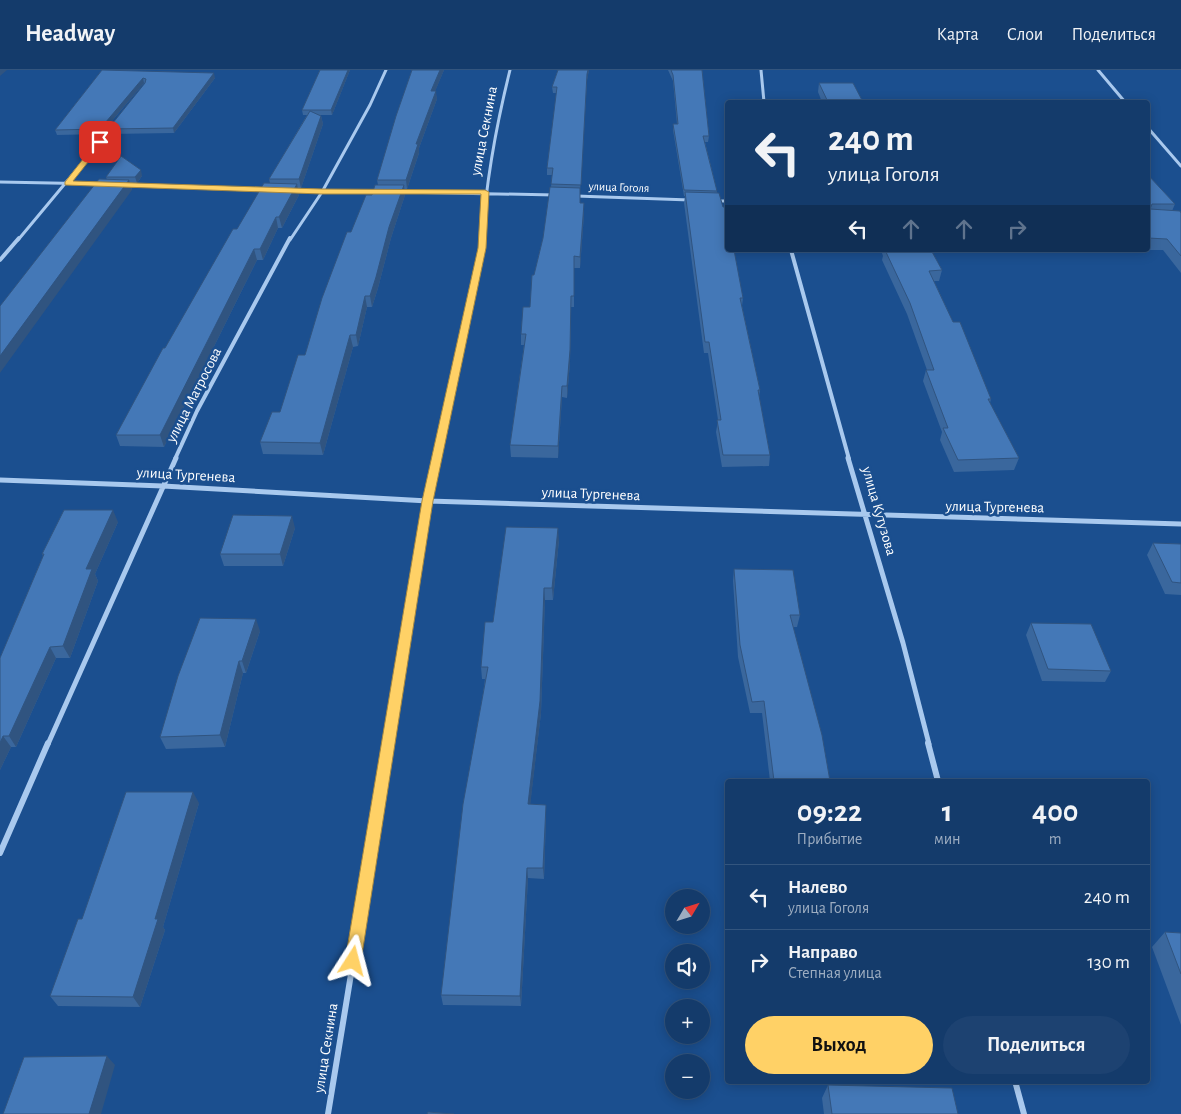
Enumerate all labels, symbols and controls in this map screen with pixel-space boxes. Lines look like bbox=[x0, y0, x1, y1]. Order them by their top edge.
text: Headway bbox=[25, 22, 115, 46]
text: Карта bbox=[937, 26, 979, 44]
text: Слои bbox=[1007, 26, 1043, 44]
text: Поделиться bbox=[1071, 26, 1156, 44]
street label: улица Секнина bbox=[468, 85, 500, 178]
icon: left bbox=[745, 120, 810, 185]
pin bbox=[79, 121, 121, 163]
text: 240 m bbox=[828, 122, 914, 157]
icon: arrive bbox=[86, 128, 114, 156]
text: улица Гоголя bbox=[828, 163, 940, 185]
street label: улица Гоголя bbox=[587, 180, 650, 195]
icon: left bbox=[844, 215, 872, 243]
icon: ahead bbox=[897, 215, 925, 243]
icon: ahead bbox=[950, 215, 978, 243]
icon: right bbox=[1003, 215, 1031, 243]
street label: улица Матросова bbox=[163, 345, 224, 446]
street label: улица Кутузова bbox=[859, 464, 899, 557]
street label: улица Тургенева bbox=[135, 465, 236, 485]
street label: улица Тургенева bbox=[540, 485, 641, 503]
street label: улица Тургенева bbox=[945, 499, 1045, 515]
text: 09:22 bbox=[797, 797, 862, 827]
text: 1 bbox=[942, 797, 953, 827]
text: 400 bbox=[1032, 797, 1078, 827]
text: Прибытие bbox=[797, 831, 862, 847]
text: мин bbox=[934, 831, 961, 847]
text: m bbox=[1049, 831, 1062, 847]
text: Налево bbox=[788, 878, 847, 897]
icon: left bbox=[745, 883, 773, 911]
text: 240 m bbox=[1084, 888, 1130, 907]
north arrow bbox=[665, 889, 710, 934]
map controls bbox=[665, 889, 710, 1099]
text: улица Гоголя bbox=[788, 900, 869, 916]
position arrow bbox=[326, 934, 378, 986]
text: Направо bbox=[788, 943, 858, 962]
button: sound bbox=[665, 944, 710, 989]
icon: right bbox=[745, 948, 773, 976]
text: 130 m bbox=[1087, 953, 1130, 972]
text: Степная улица bbox=[788, 965, 882, 981]
button: + bbox=[665, 999, 710, 1044]
street label: улица Секнина bbox=[311, 1002, 341, 1095]
button: Выход bbox=[745, 1016, 933, 1074]
button: Поделиться bbox=[943, 1016, 1130, 1074]
button: − bbox=[665, 1054, 710, 1099]

